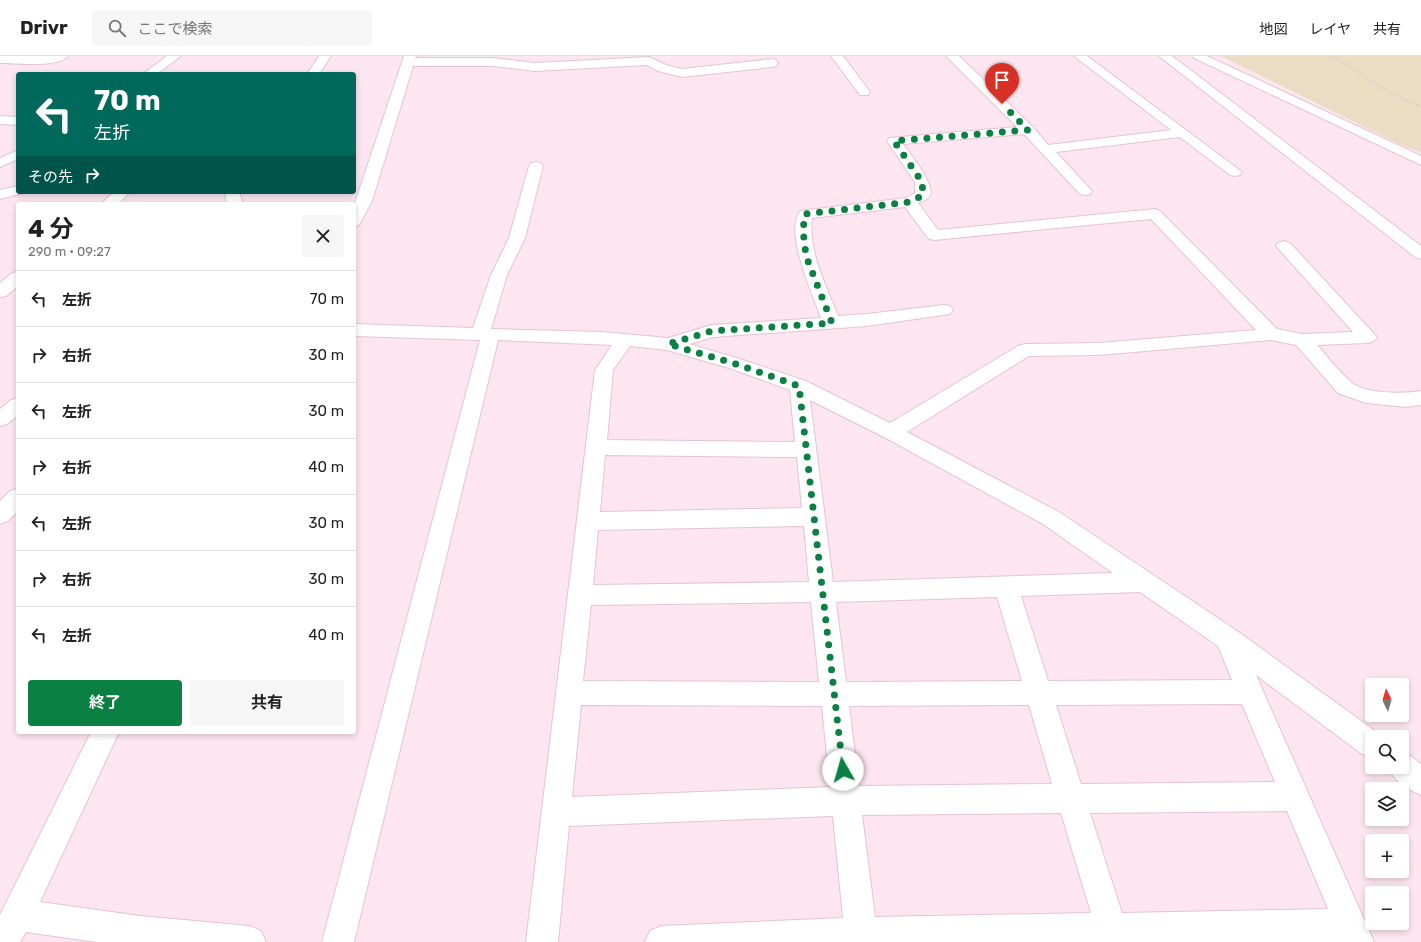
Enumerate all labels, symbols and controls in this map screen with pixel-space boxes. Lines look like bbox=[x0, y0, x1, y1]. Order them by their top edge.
search box bbox=[92, 10, 372, 46]
text: Drivr bbox=[20, 16, 68, 39]
icon: search bbox=[106, 17, 128, 39]
text: ここで検索 bbox=[138, 20, 213, 38]
text: 地図 bbox=[1259, 21, 1287, 38]
text: レイヤ bbox=[1309, 21, 1351, 38]
text: 共有 bbox=[1373, 21, 1401, 38]
pin bbox=[985, 63, 1019, 104]
icon: arrive bbox=[991, 69, 1013, 91]
text: 70 m bbox=[94, 84, 161, 117]
icon: left bbox=[28, 88, 80, 140]
text: 左折 bbox=[94, 122, 130, 144]
icon: right bbox=[81, 164, 103, 186]
text: その先 bbox=[28, 168, 73, 186]
text: 4 分 bbox=[28, 215, 74, 243]
button: close bbox=[302, 215, 344, 257]
text: 290 m · 09:27 bbox=[28, 244, 111, 259]
icon: left bbox=[28, 288, 50, 310]
text: 70 m bbox=[310, 290, 344, 308]
text: 左折 bbox=[62, 291, 92, 309]
icon: right bbox=[28, 344, 50, 366]
text: 30 m bbox=[308, 346, 344, 364]
text: 右折 bbox=[62, 347, 92, 365]
icon: left bbox=[28, 400, 50, 422]
text: 30 m bbox=[308, 402, 344, 420]
text: 左折 bbox=[62, 403, 92, 421]
icon: right bbox=[28, 456, 50, 478]
text: 40 m bbox=[308, 458, 344, 476]
text: 右折 bbox=[62, 459, 92, 477]
icon: left bbox=[28, 512, 50, 534]
text: 30 m bbox=[308, 514, 344, 532]
text: 左折 bbox=[62, 515, 92, 533]
icon: right bbox=[28, 568, 50, 590]
text: 30 m bbox=[308, 570, 344, 588]
text: 右折 bbox=[62, 571, 92, 589]
icon: left bbox=[28, 624, 50, 646]
text: 40 m bbox=[308, 626, 344, 644]
text: 左折 bbox=[62, 627, 92, 645]
north arrow bbox=[1365, 678, 1409, 722]
map controls bbox=[1365, 678, 1409, 930]
button: 終了 bbox=[28, 680, 182, 726]
button: 共有 bbox=[190, 680, 344, 726]
button: search bbox=[1365, 730, 1409, 774]
position arrow bbox=[822, 749, 864, 791]
button: layers bbox=[1365, 782, 1409, 826]
button: + bbox=[1365, 834, 1409, 878]
button: − bbox=[1365, 886, 1409, 930]

